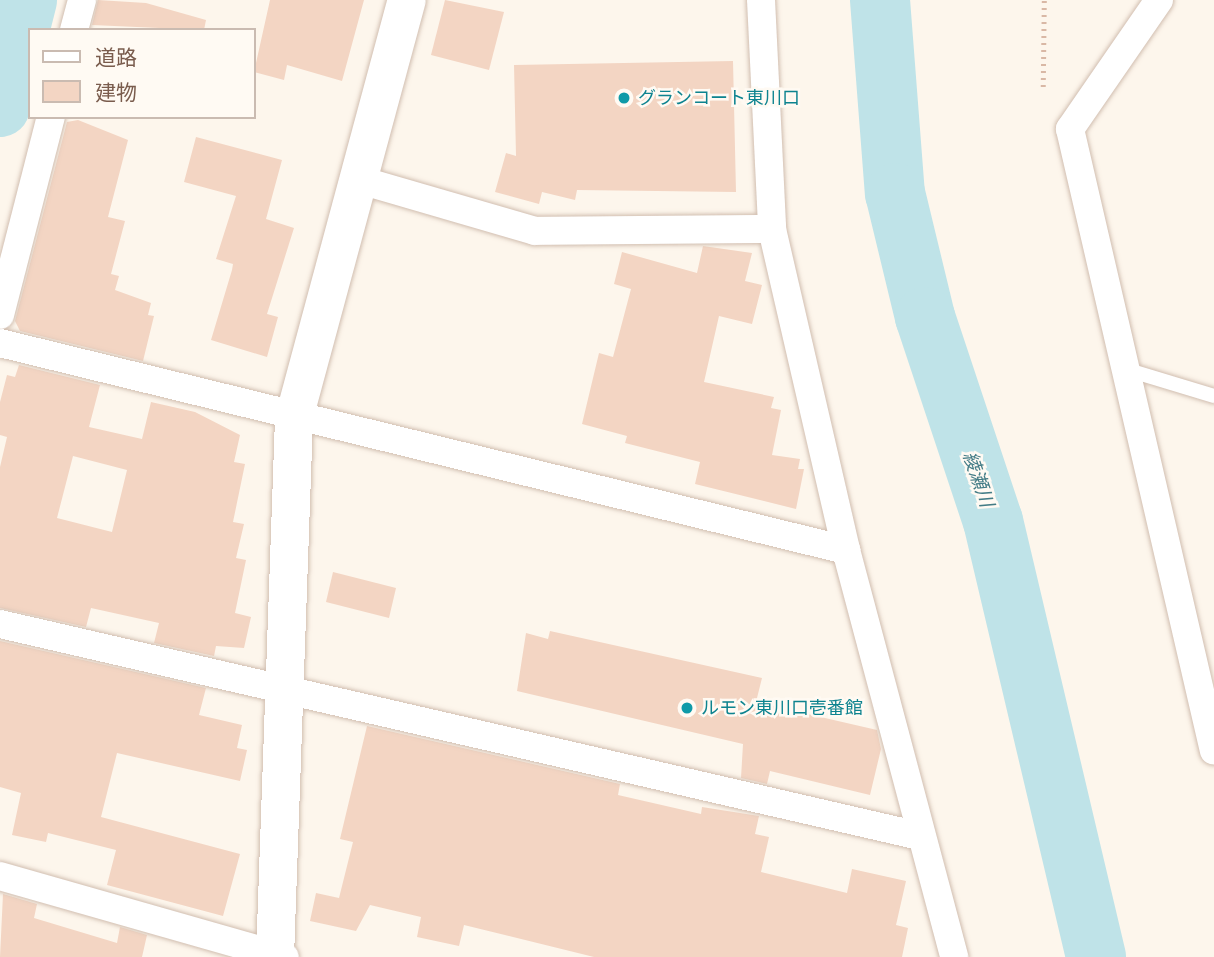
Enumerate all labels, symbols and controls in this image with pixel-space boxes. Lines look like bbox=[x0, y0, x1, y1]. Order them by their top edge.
legend bbox=[28, 28, 256, 119]
text: 道路 bbox=[95, 41, 137, 73]
text: 建物 bbox=[95, 76, 137, 108]
place label: グランコート東川口 bbox=[638, 87, 800, 109]
marker: グランコート東川口 bbox=[616, 90, 632, 106]
water label: 綾瀬川 bbox=[959, 448, 999, 510]
place label: ルモン東川口壱番館 bbox=[701, 697, 863, 719]
marker: ルモン東川口壱番館 bbox=[679, 700, 695, 716]

